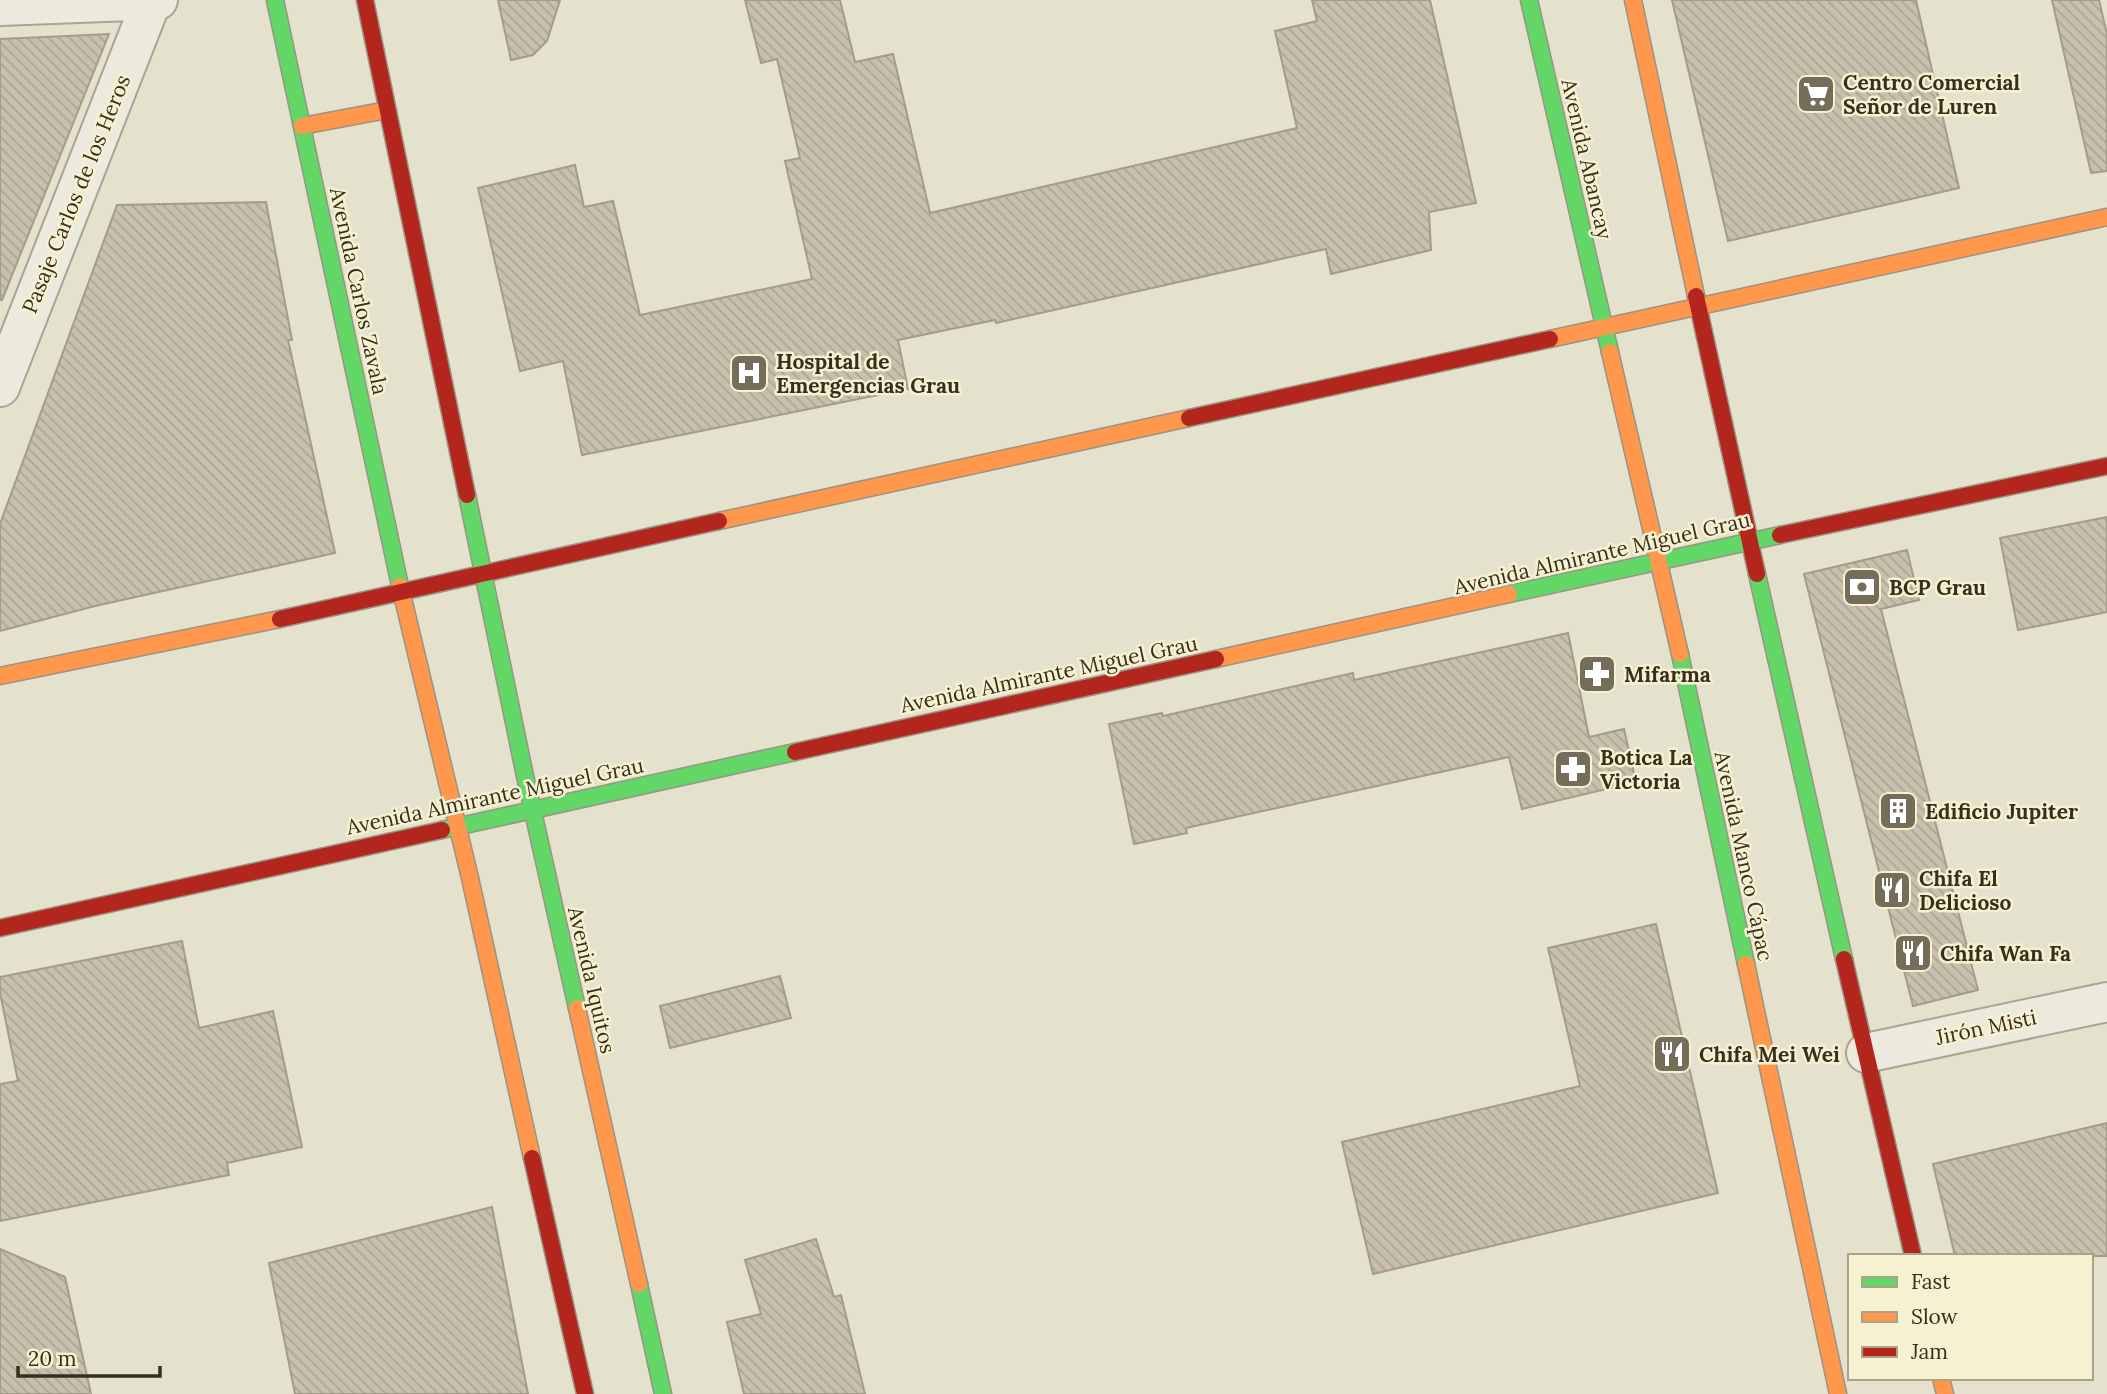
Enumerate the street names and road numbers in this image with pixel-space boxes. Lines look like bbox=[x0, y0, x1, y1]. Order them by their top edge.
street label: Pasaje Carlos de los Heros bbox=[16, 71, 136, 317]
street label: Avenida Abancay bbox=[1555, 75, 1619, 242]
street label: Avenida Carlos Zavala bbox=[324, 184, 394, 397]
street label: Avenida Almirante Miguel Grau bbox=[1450, 506, 1753, 600]
street label: Avenida Almirante Miguel Grau bbox=[897, 629, 1200, 719]
street label: Avenida Manco Cápac bbox=[1708, 748, 1779, 963]
street label: Avenida Almirante Miguel Grau bbox=[343, 751, 646, 841]
street label: Avenida Iquitos bbox=[562, 903, 622, 1056]
street label: Jirón Misti bbox=[1932, 1003, 2039, 1051]

